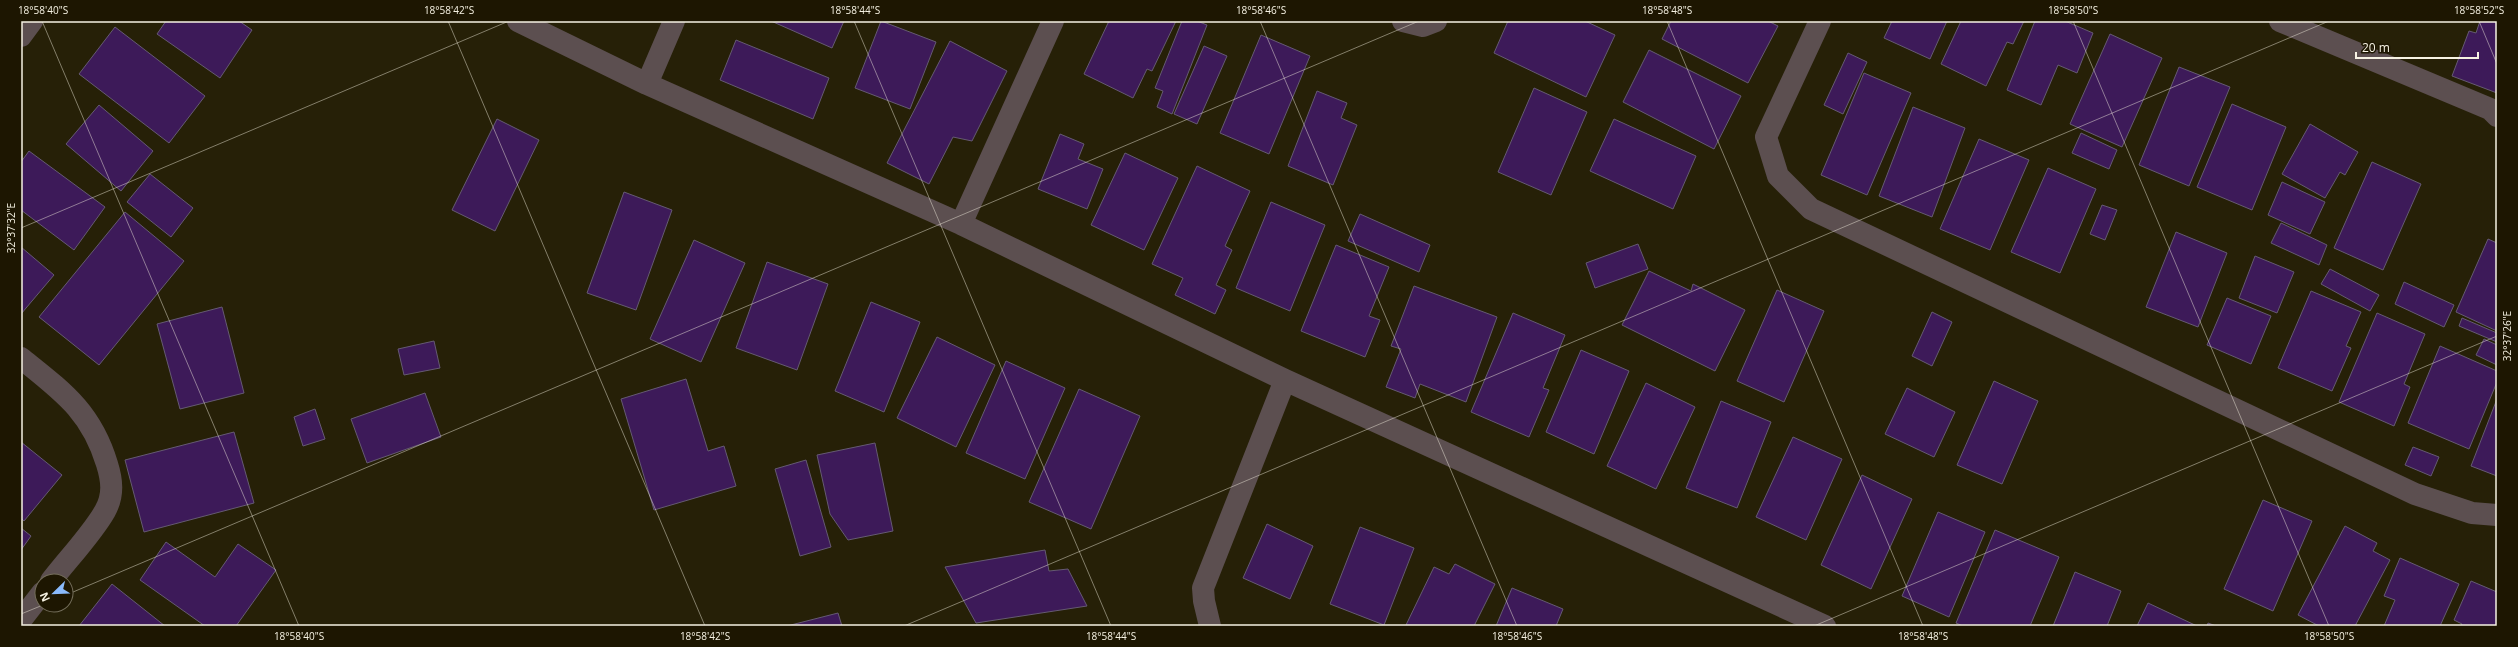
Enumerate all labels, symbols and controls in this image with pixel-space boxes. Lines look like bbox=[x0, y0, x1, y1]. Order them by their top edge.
text: 18°58'40"S bbox=[18, 3, 68, 17]
text: 18°58'42"S bbox=[424, 3, 474, 17]
text: 18°58'44"S bbox=[830, 3, 880, 17]
text: 18°58'46"S bbox=[1236, 3, 1286, 17]
text: 18°58'48"S bbox=[1642, 3, 1692, 17]
text: 18°58'50"S bbox=[2048, 3, 2098, 17]
text: 18°58'52"S bbox=[2454, 3, 2504, 17]
scale bar bbox=[2356, 34, 2478, 60]
text: 20 m bbox=[2362, 39, 2390, 56]
text: 32°37'32"E bbox=[4, 203, 18, 253]
text: 32°37'26"E bbox=[2500, 311, 2514, 361]
north arrow bbox=[34, 573, 74, 613]
text: N bbox=[36, 590, 53, 604]
text: 18°58'40"S bbox=[274, 629, 324, 643]
text: 18°58'42"S bbox=[680, 629, 730, 643]
text: 18°58'44"S bbox=[1086, 629, 1136, 643]
text: 18°58'46"S bbox=[1492, 629, 1542, 643]
text: 18°58'48"S bbox=[1898, 629, 1948, 643]
text: 18°58'50"S bbox=[2304, 629, 2354, 643]

